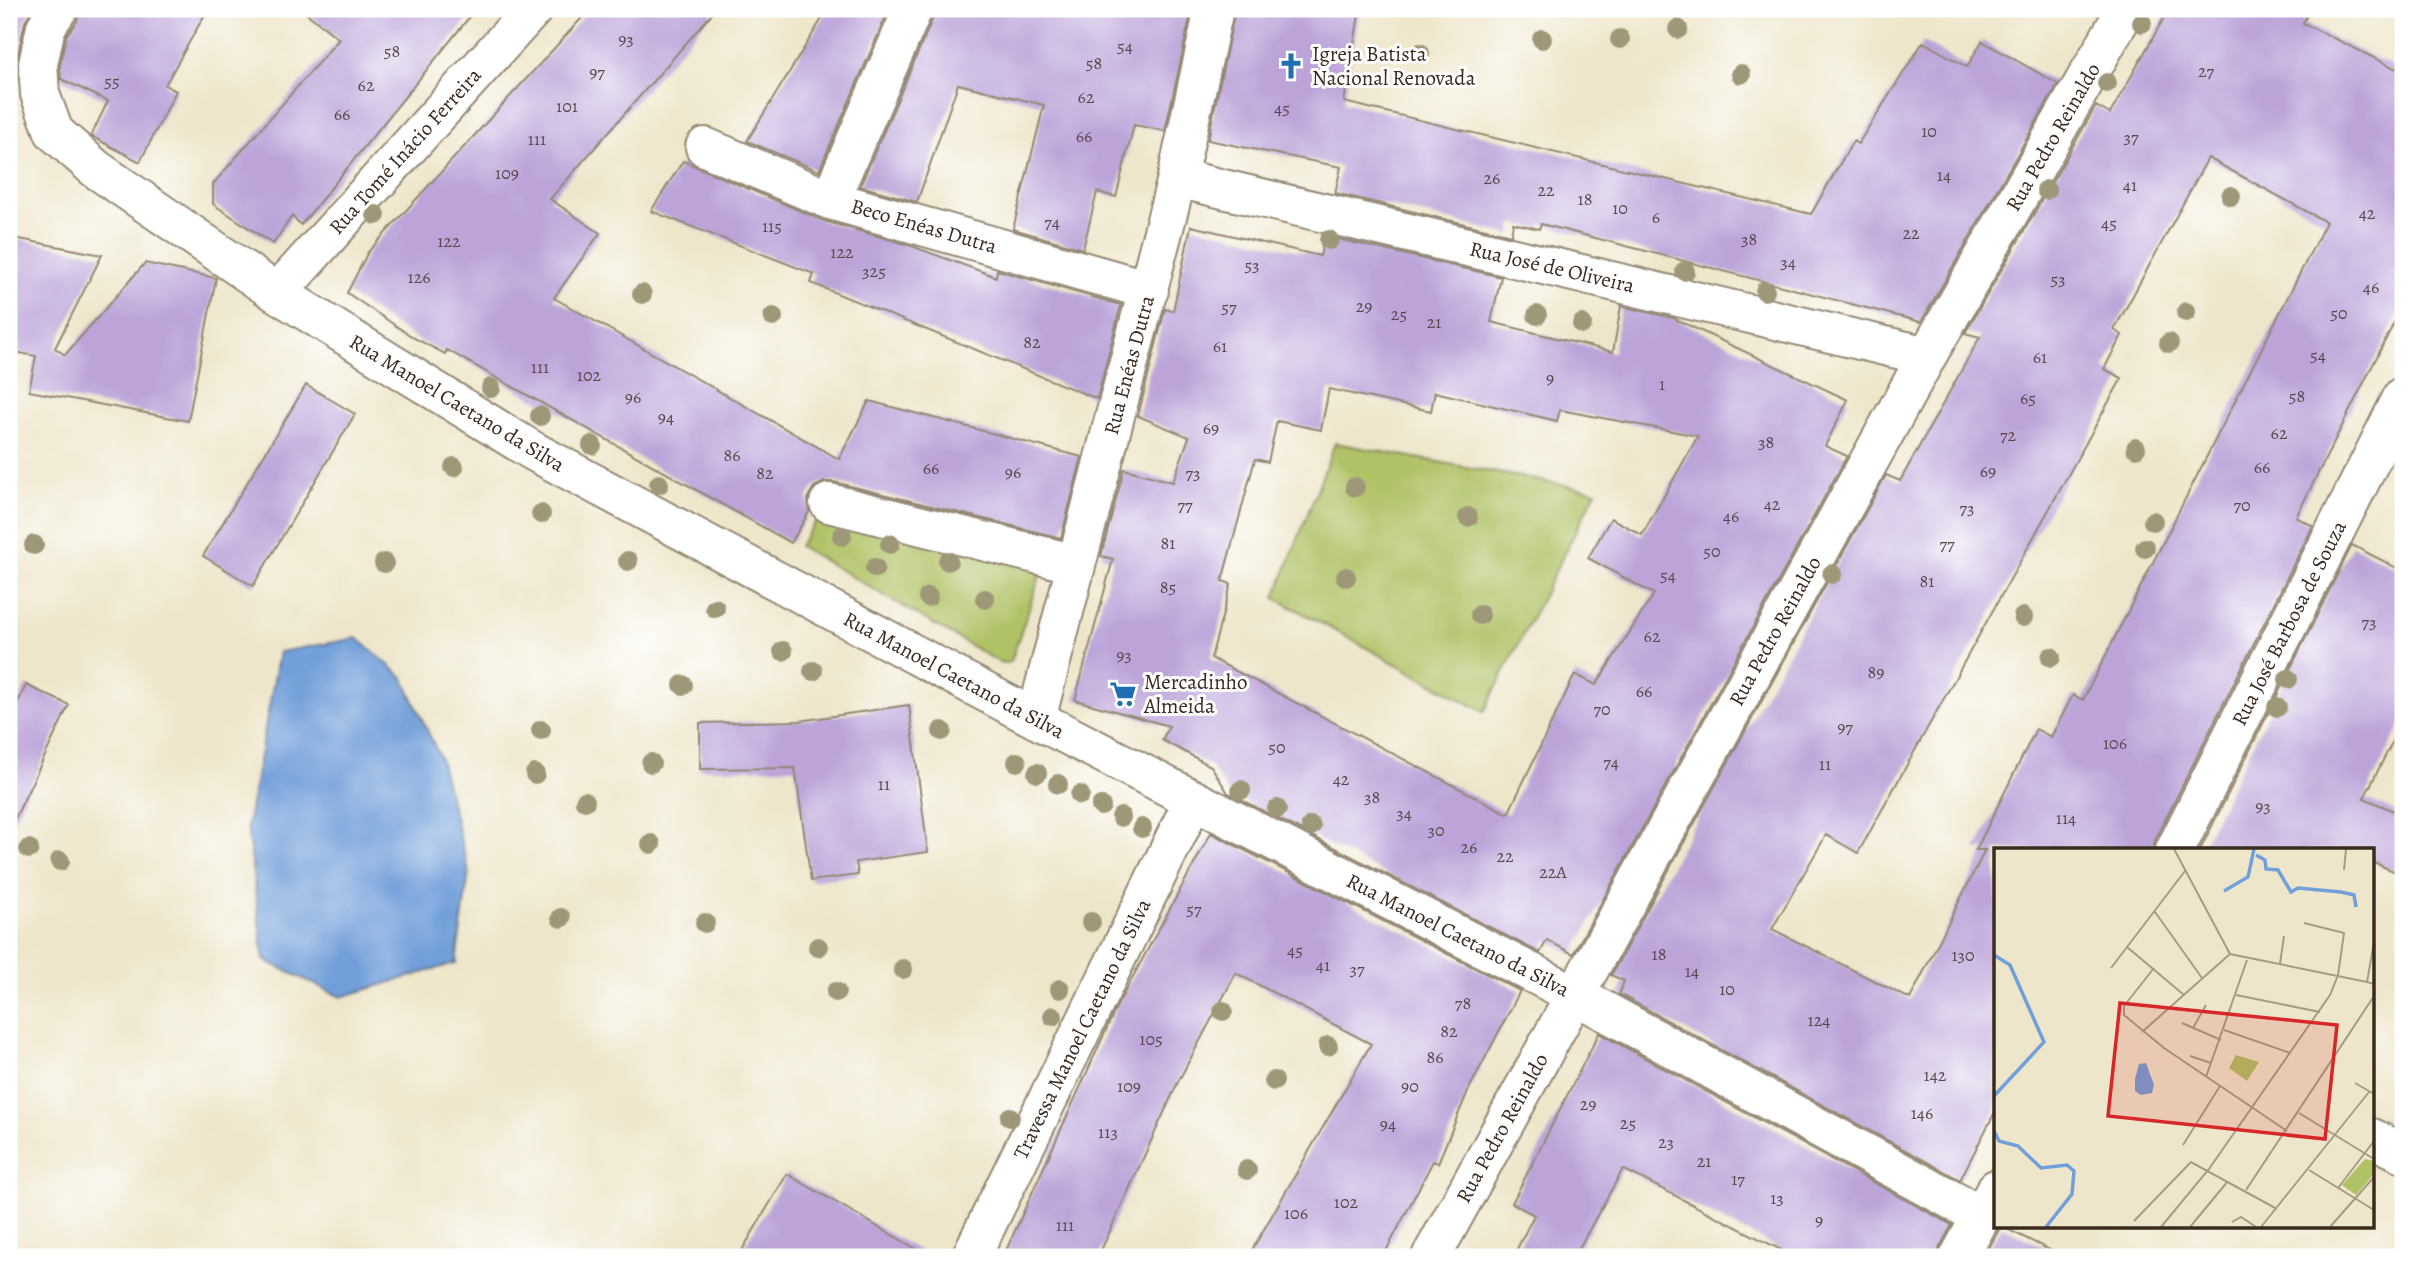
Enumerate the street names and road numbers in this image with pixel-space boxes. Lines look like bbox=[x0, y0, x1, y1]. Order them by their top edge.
street label: Rua Pedro Reinaldo bbox=[1999, 58, 2107, 216]
street label: Rua Tomé Inácio Ferreira bbox=[323, 61, 488, 240]
street label: Beco Enéas Dutra bbox=[848, 192, 1000, 260]
street label: Rua José de Oliveira bbox=[1467, 234, 1637, 300]
street label: Rua Enéas Dutra bbox=[1097, 292, 1161, 438]
street label: Rua Manoel Caetano da Silva bbox=[344, 327, 570, 479]
street label: Rua José Barbosa de Souza bbox=[2225, 515, 2353, 730]
street label: Rua Pedro Reinaldo bbox=[1722, 551, 1828, 711]
street label: Rua Manoel Caetano da Silva bbox=[839, 605, 1070, 745]
street label: Rua Manoel Caetano da Silva bbox=[1342, 867, 1574, 1004]
street label: Travessa Manoel Caetano da Silva bbox=[1007, 894, 1157, 1164]
street label: Rua Pedro Reinaldo bbox=[1449, 1048, 1555, 1208]

